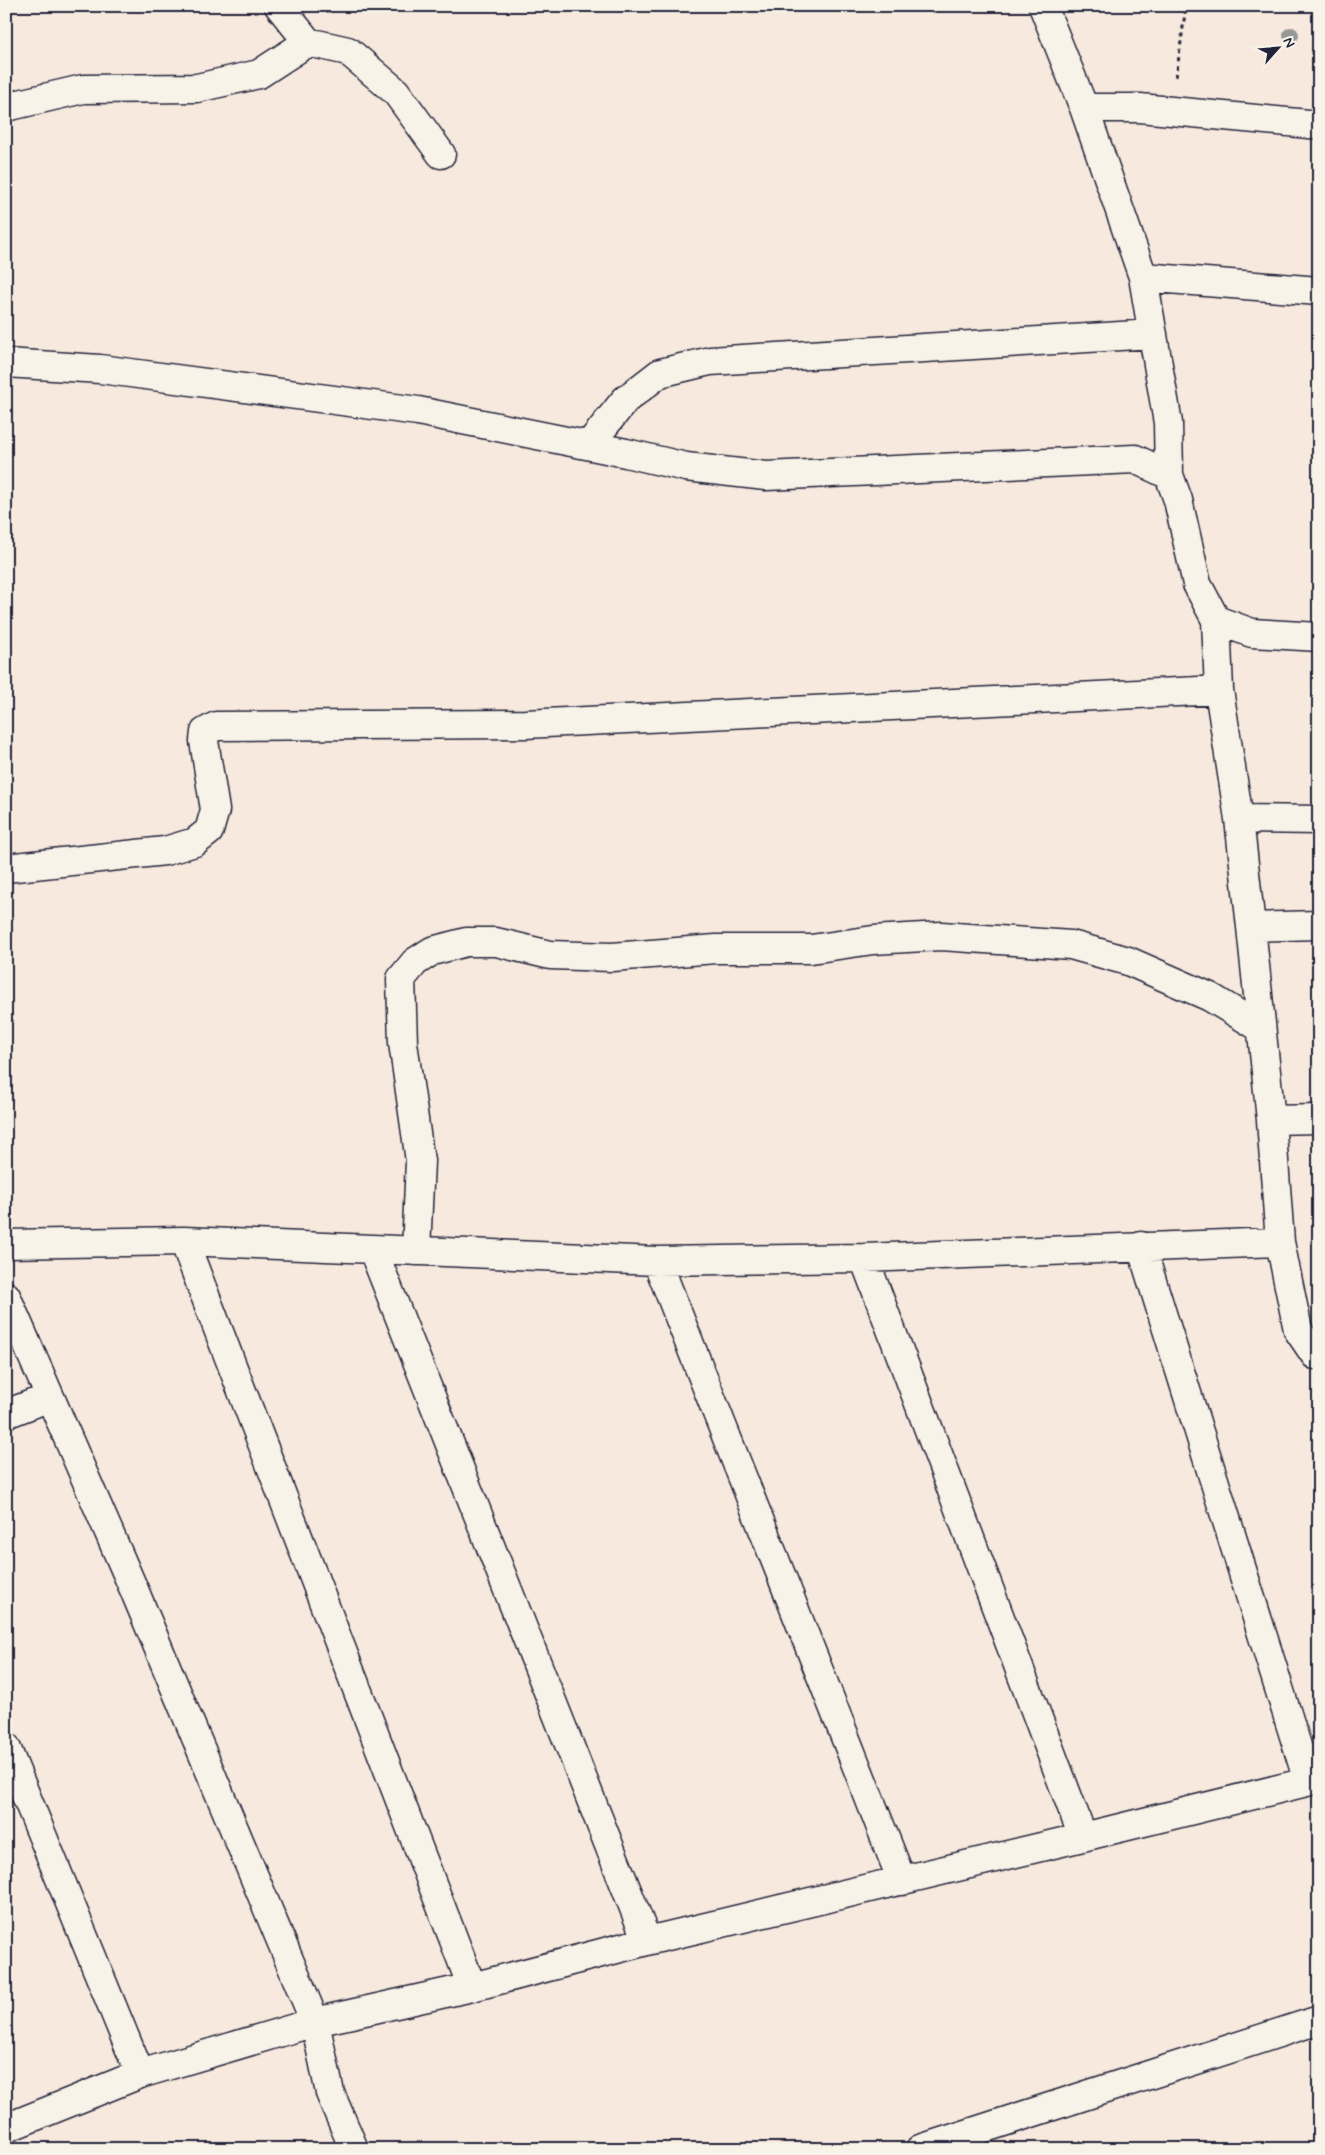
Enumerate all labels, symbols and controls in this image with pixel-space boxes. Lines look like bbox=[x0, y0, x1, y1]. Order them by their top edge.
north arrow bbox=[1252, 22, 1302, 72]
text: N bbox=[1279, 34, 1299, 51]

